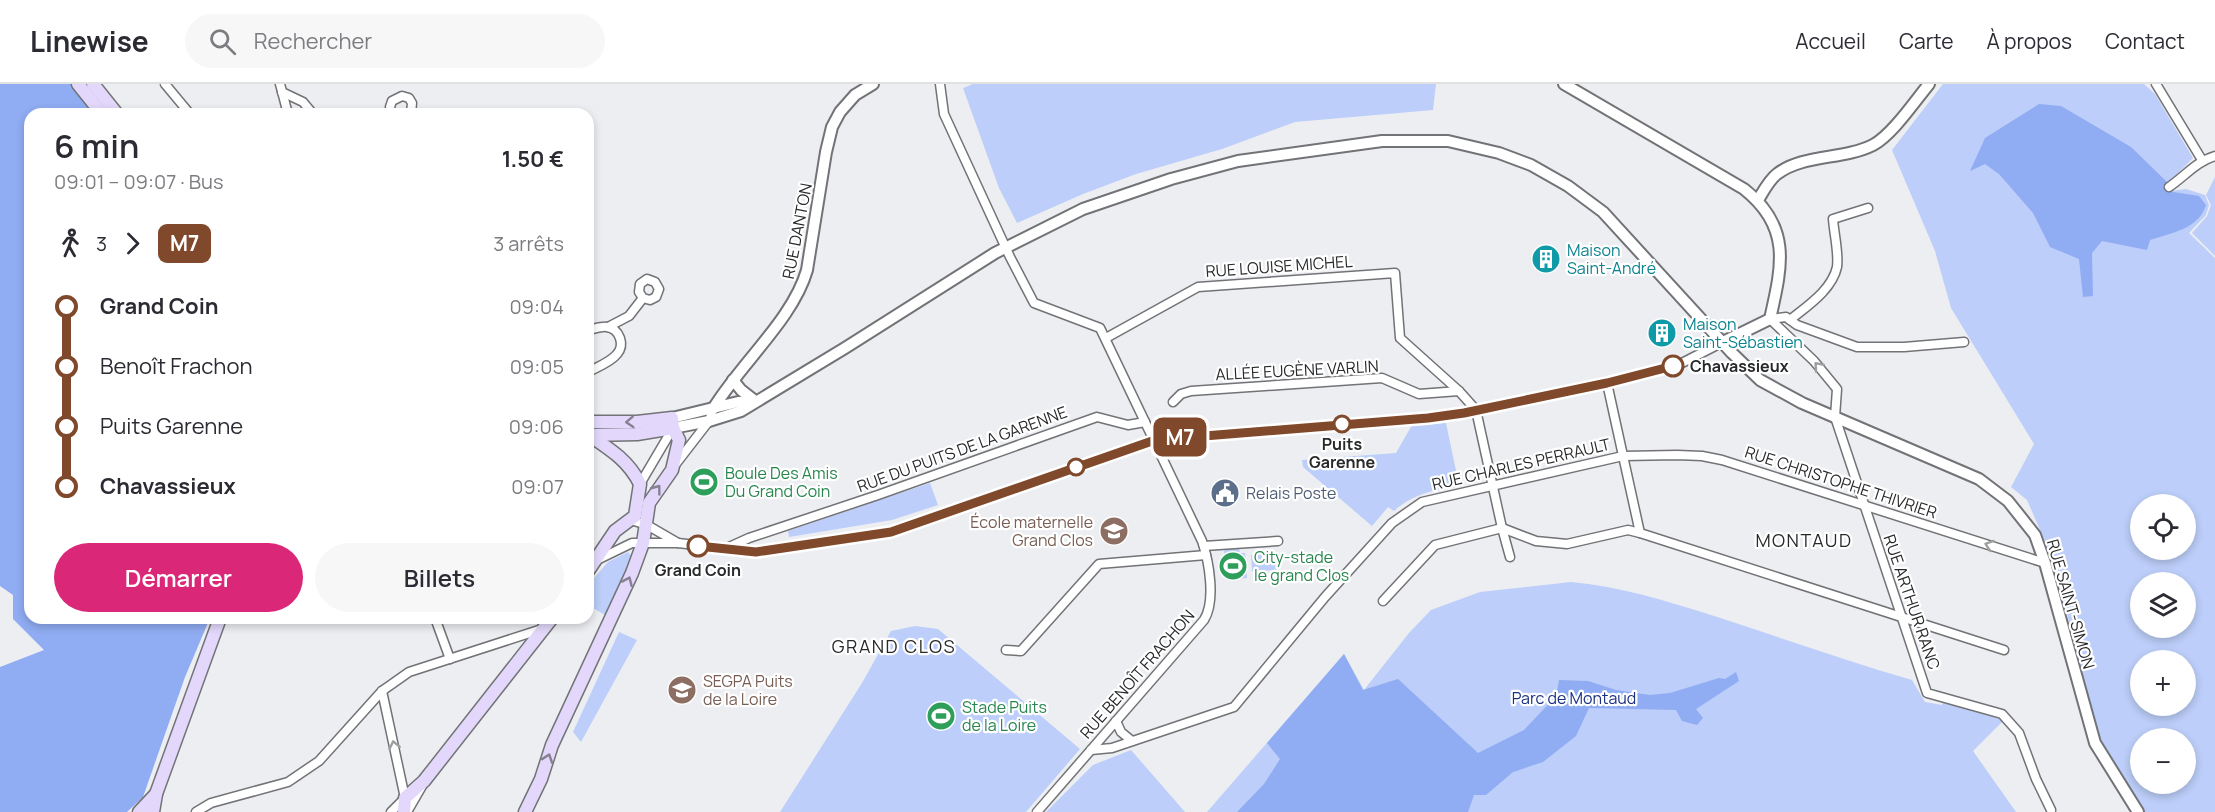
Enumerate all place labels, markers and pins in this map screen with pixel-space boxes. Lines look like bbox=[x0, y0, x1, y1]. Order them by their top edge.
place label: Maison Saint-André bbox=[1567, 239, 1656, 279]
building icon: Maison Saint-André bbox=[1530, 243, 1562, 275]
place label: Maison Saint-Sébastien bbox=[1683, 313, 1803, 353]
building icon: Maison Saint-Sébastien bbox=[1646, 317, 1678, 349]
marker: Chavassieux bbox=[1662, 355, 1684, 377]
place label: Chavassieux bbox=[1690, 355, 1789, 377]
marker: Puits Garenne bbox=[1333, 415, 1351, 433]
place label: Puits Garenne bbox=[1309, 433, 1375, 473]
unlabelled marker bbox=[1067, 458, 1085, 476]
place label: Boule Des Amis Du Grand Coin bbox=[725, 462, 838, 502]
sports icon: Boule Des Amis Du Grand Coin bbox=[688, 466, 720, 498]
public building icon: Relais Poste bbox=[1209, 477, 1241, 509]
place label: Relais Poste bbox=[1246, 482, 1336, 504]
place label: École maternelle Grand Clos bbox=[970, 511, 1093, 551]
school or university icon: École maternelle Grand Clos bbox=[1098, 515, 1130, 547]
marker: Grand Coin bbox=[687, 535, 709, 557]
place label: City-stade le grand Clos bbox=[1254, 546, 1349, 586]
sports icon: City-stade le grand Clos bbox=[1217, 550, 1249, 582]
place label: Grand Coin bbox=[655, 559, 741, 581]
place label: SEGPA Puits de la Loire bbox=[703, 670, 793, 710]
school or university icon: SEGPA Puits de la Loire bbox=[666, 674, 698, 706]
place label: Stade Puits de la Loire bbox=[962, 696, 1047, 736]
sports icon: Stade Puits de la Loire bbox=[925, 700, 957, 732]

